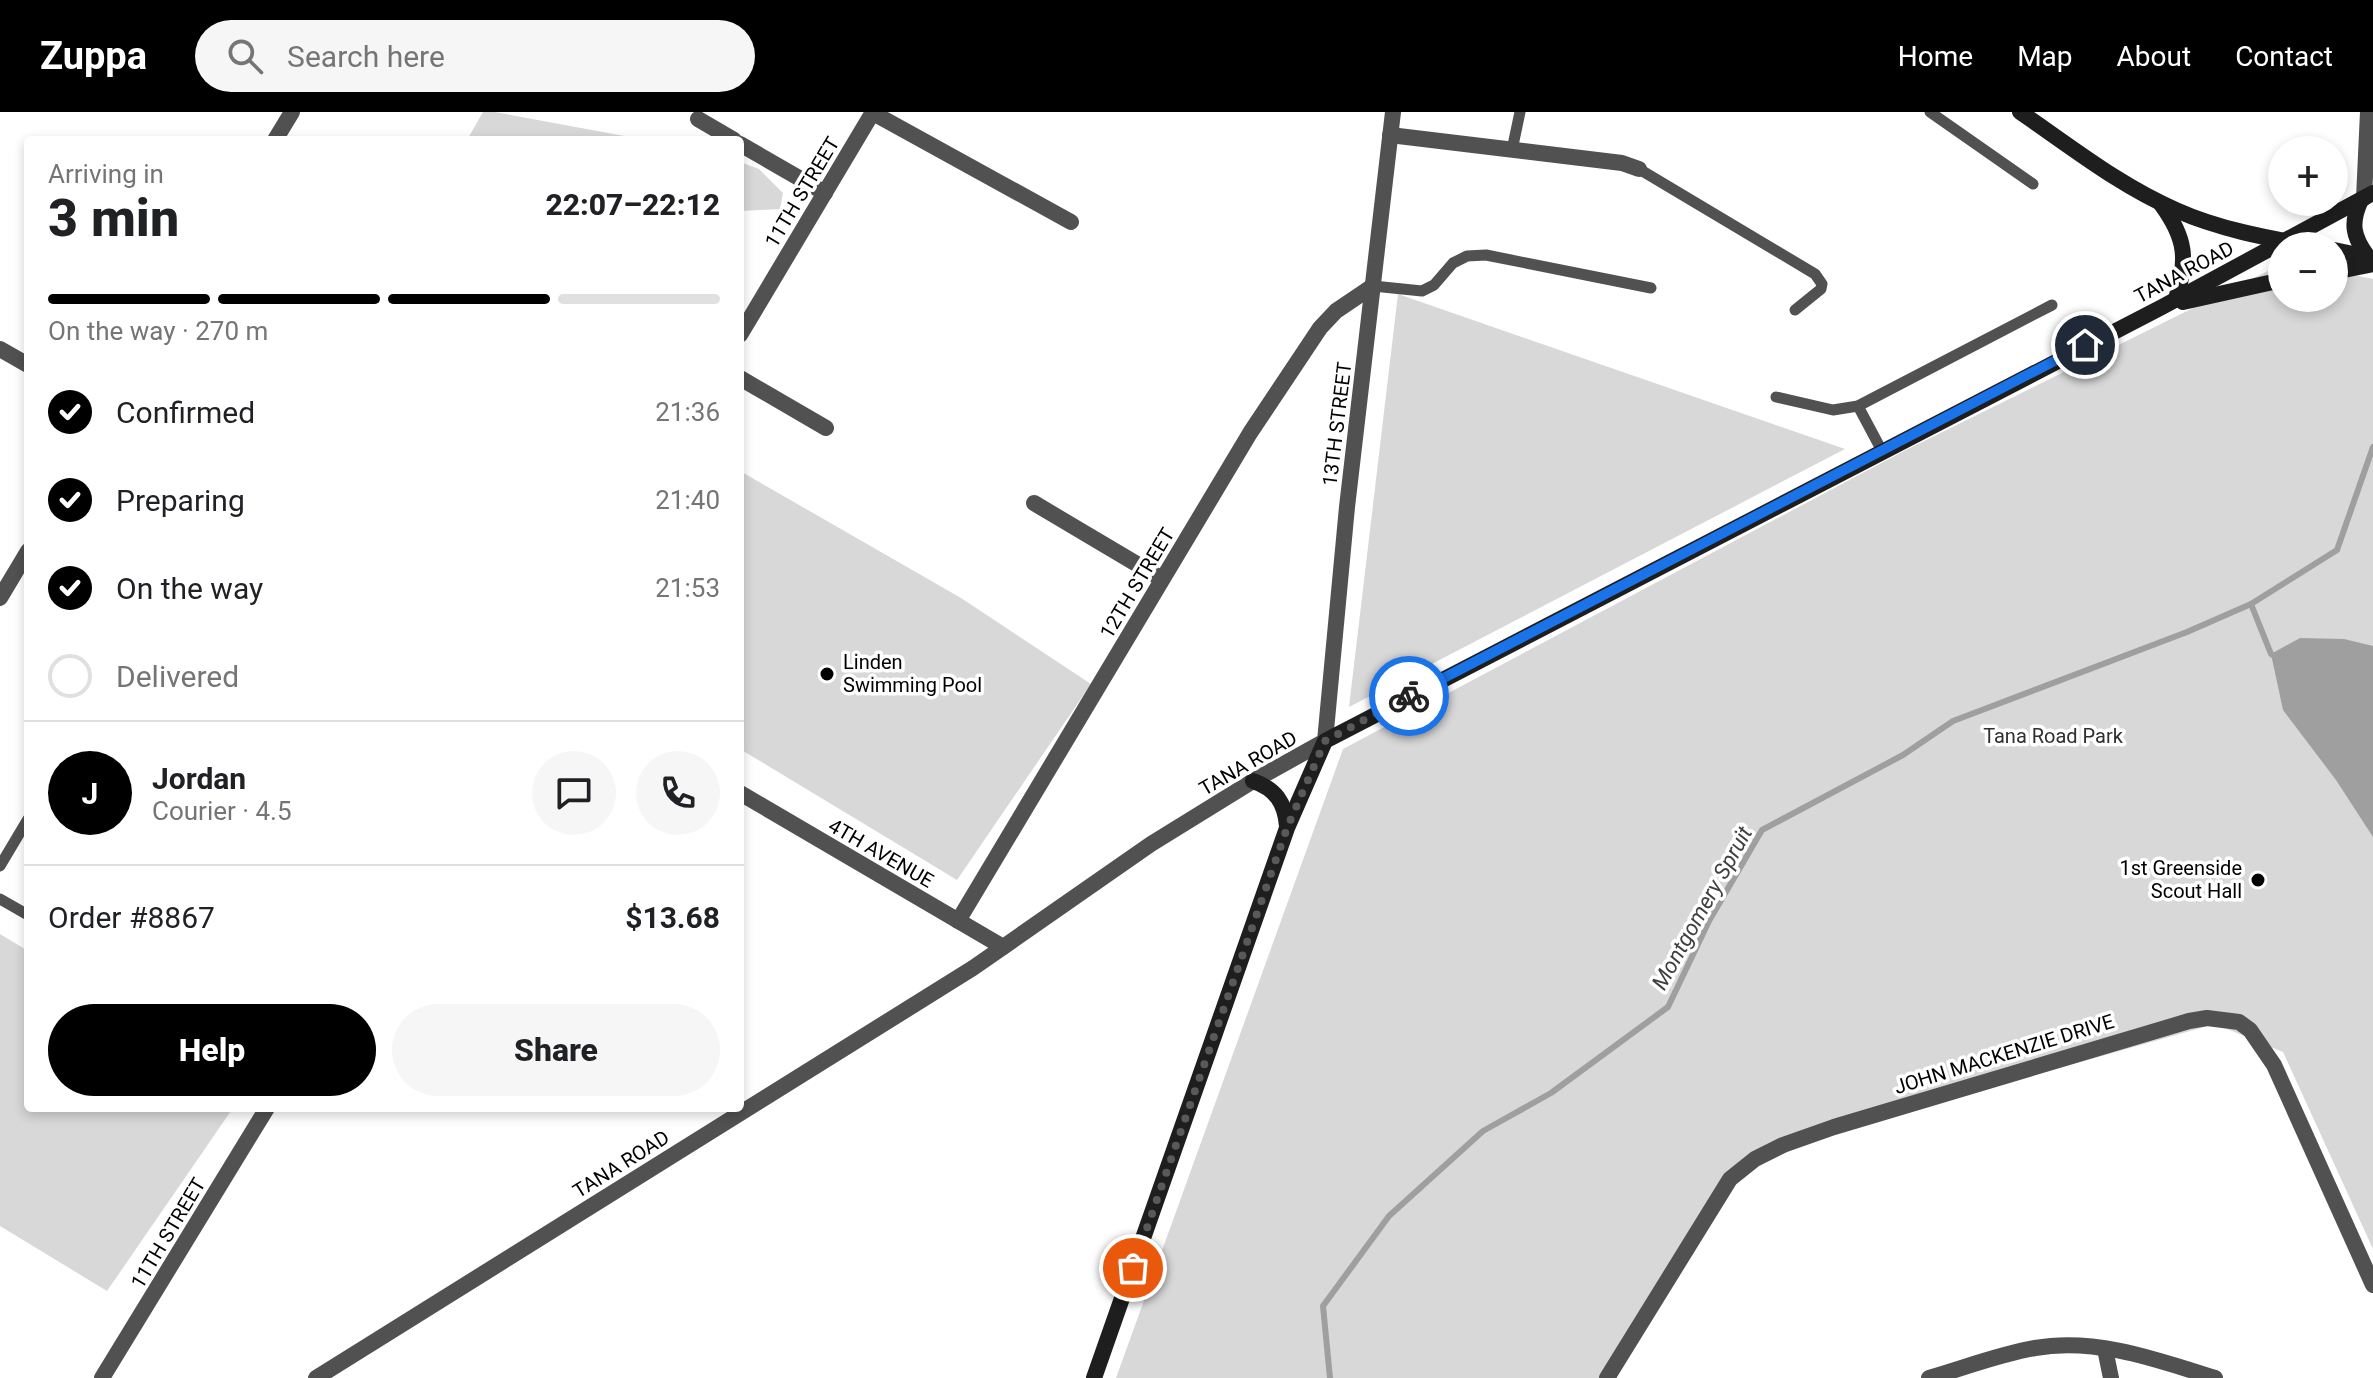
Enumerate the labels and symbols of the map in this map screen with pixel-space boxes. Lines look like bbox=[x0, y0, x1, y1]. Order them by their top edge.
street label: 11TH STREET bbox=[760, 132, 844, 252]
street label: TANA ROAD bbox=[2130, 236, 2238, 308]
pin bbox=[2051, 311, 2119, 379]
street label: 13TH STREET bbox=[1317, 361, 1357, 487]
street label: 12TH STREET bbox=[1095, 523, 1179, 643]
place label: Linden Swimming Pool bbox=[843, 650, 982, 697]
courier bbox=[1369, 656, 1449, 736]
marker: Linden Swimming Pool bbox=[818, 665, 836, 683]
park label: Tana Road Park bbox=[1983, 724, 2124, 748]
street label: TANA ROAD bbox=[1195, 725, 1301, 801]
street label: 4TH AVENUE bbox=[824, 813, 938, 893]
water label: Montgomery Spruit bbox=[1647, 821, 1758, 994]
place label: 1st Greenside Scout Hall bbox=[2119, 856, 2242, 903]
marker: 1st Greenside Scout Hall bbox=[2249, 871, 2267, 889]
street label: JOHN MACKENZIE DRIVE bbox=[1891, 1009, 2117, 1099]
street label: TANA ROAD bbox=[569, 1125, 673, 1203]
street label: 11TH STREET bbox=[126, 1173, 210, 1293]
pin bbox=[1099, 1234, 1167, 1302]

